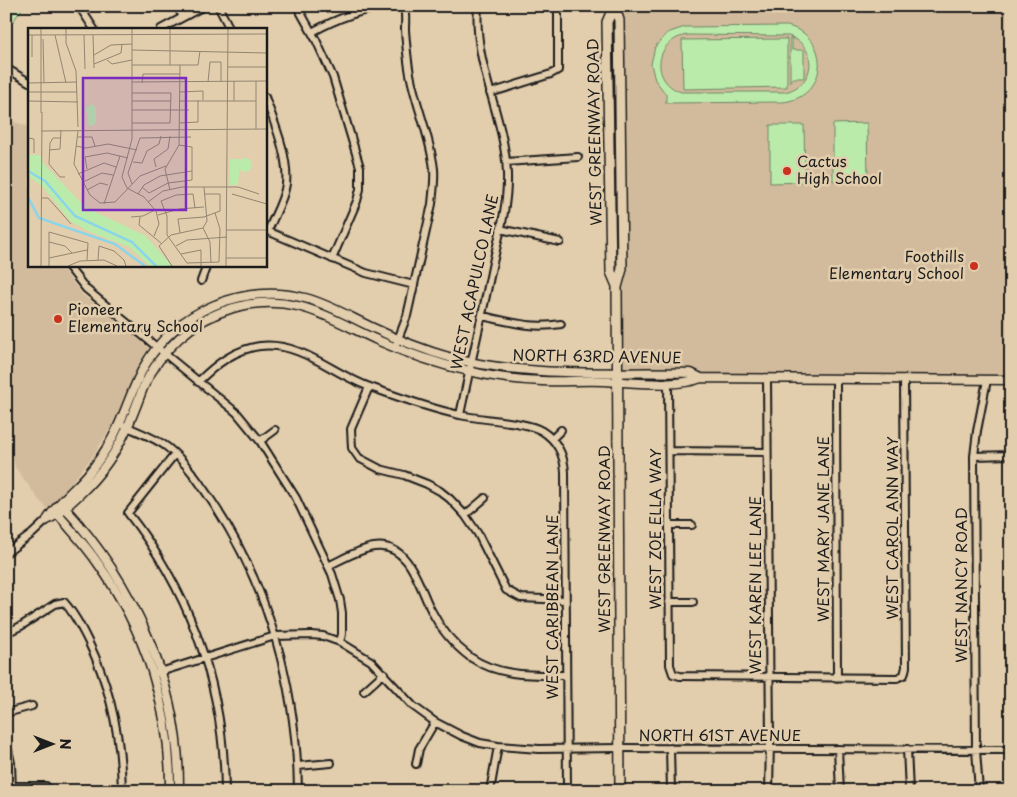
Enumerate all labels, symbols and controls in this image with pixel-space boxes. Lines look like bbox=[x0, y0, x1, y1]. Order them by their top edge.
inset map bbox=[28, 28, 266, 266]
street label: WEST GREENWAY ROAD bbox=[580, 38, 607, 226]
place label: Cactus High School bbox=[797, 149, 882, 189]
marker: Cactus High School bbox=[781, 165, 793, 177]
street label: WEST ACAPULCO LANE bbox=[444, 192, 503, 372]
place label: Foothills Elementary School bbox=[829, 244, 964, 284]
marker: Foothills Elementary School bbox=[968, 260, 980, 272]
place label: Pioneer Elementary School bbox=[68, 297, 203, 337]
marker: Pioneer Elementary School bbox=[52, 313, 64, 325]
street label: NORTH 63RD AVENUE bbox=[512, 343, 682, 368]
street label: WEST MARY JANE LANE bbox=[811, 436, 834, 622]
street label: WEST CAROL ANN WAY bbox=[880, 436, 903, 620]
street label: WEST GREENWAY ROAD bbox=[592, 445, 615, 633]
street label: WEST ZOE ELLA WAY bbox=[643, 448, 666, 610]
street label: WEST KAREN LEE LANE bbox=[743, 496, 766, 674]
street label: WEST NANCY ROAD bbox=[949, 507, 972, 663]
street label: WEST CARIBBEAN LANE bbox=[540, 514, 563, 700]
north arrow bbox=[28, 720, 78, 770]
street label: NORTH 61ST AVENUE bbox=[639, 723, 801, 746]
text: N bbox=[55, 738, 76, 750]

